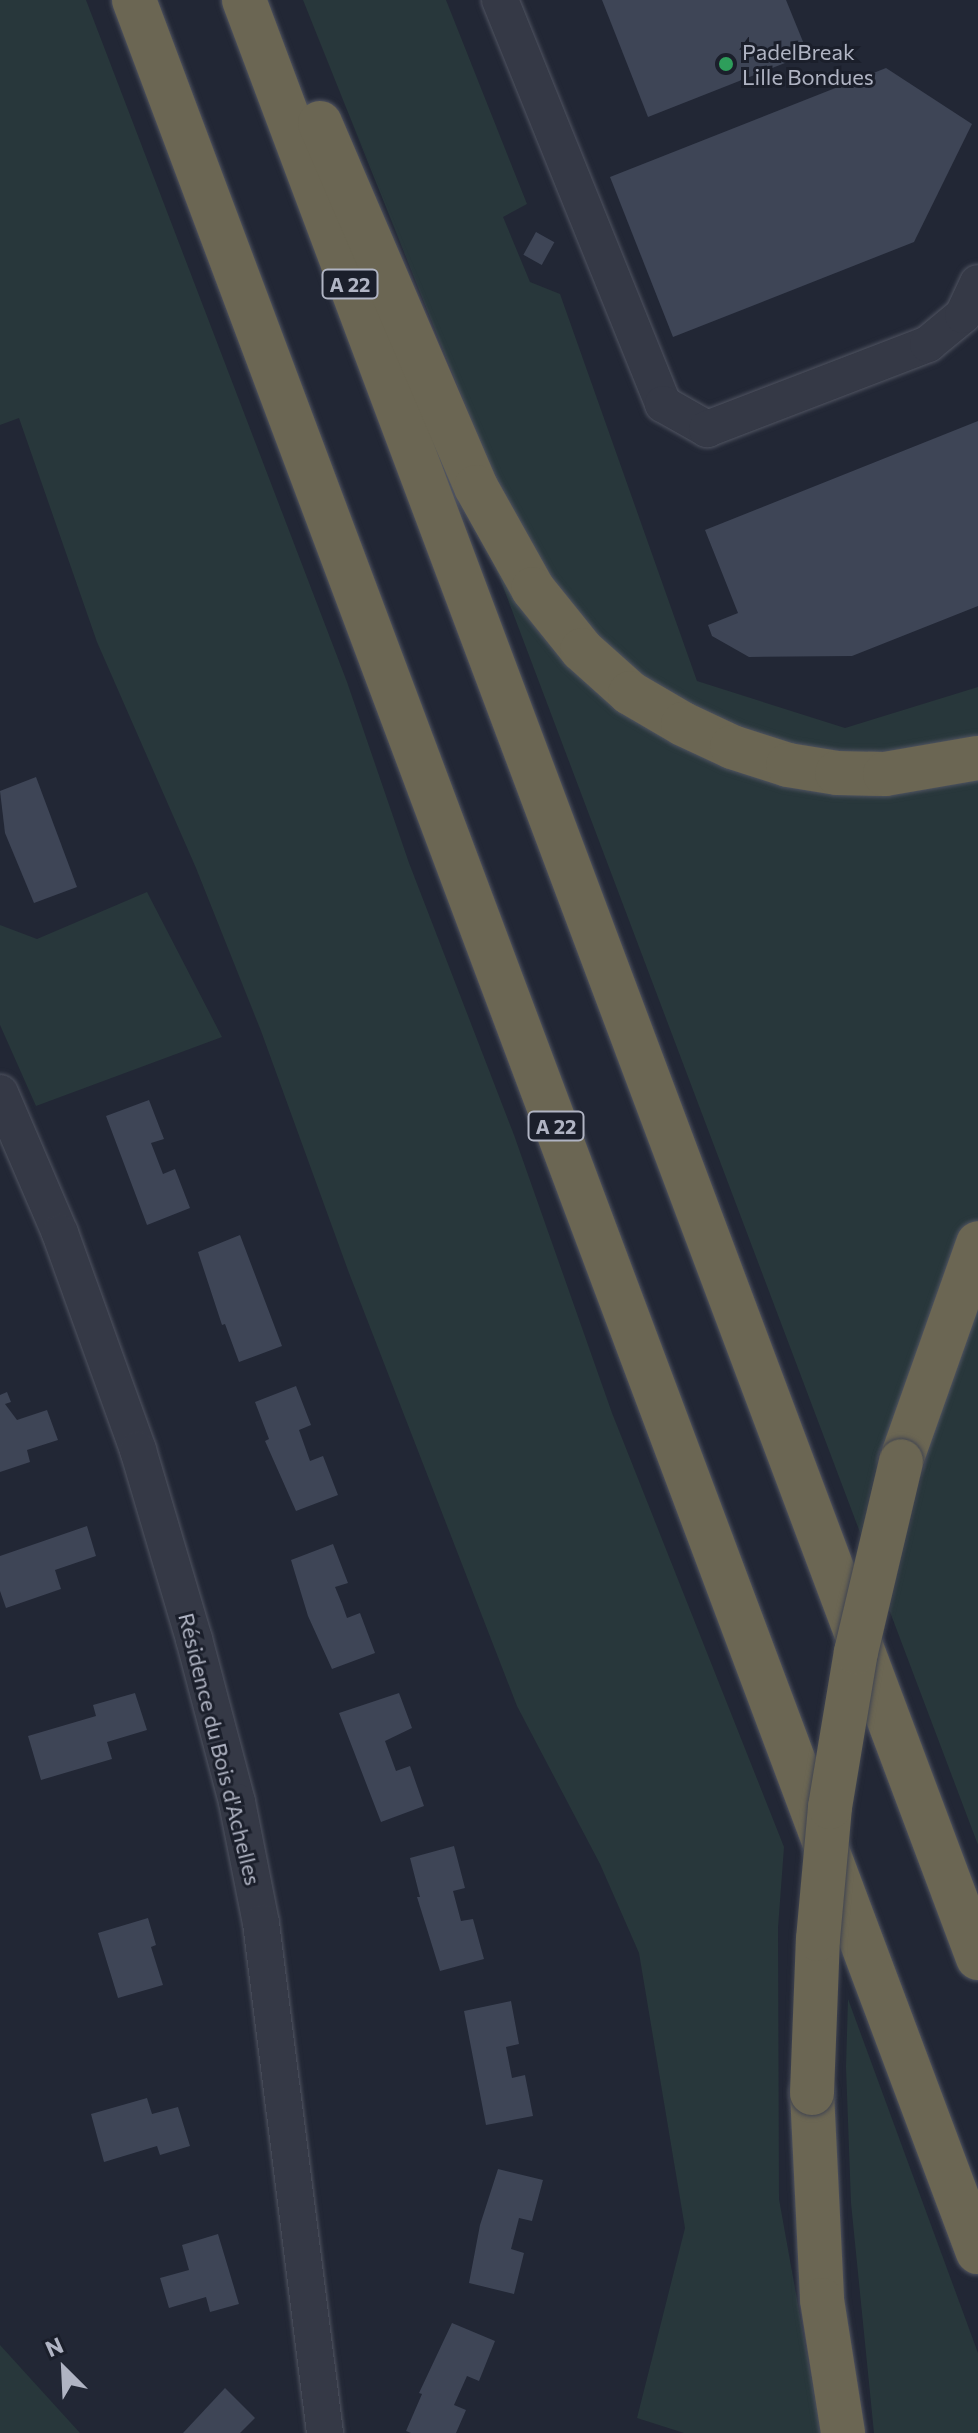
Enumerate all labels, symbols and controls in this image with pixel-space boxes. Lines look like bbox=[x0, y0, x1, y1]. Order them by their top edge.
place label: PadelBreak Lille Bondues bbox=[742, 38, 874, 90]
marker: PadelBreak Lille Bondues bbox=[717, 55, 735, 73]
road number: A 22 bbox=[320, 268, 380, 300]
road number: A 22 bbox=[526, 1110, 586, 1142]
street label: Résidence du Bois d'Achelles bbox=[173, 1610, 267, 1888]
north arrow bbox=[24, 2329, 104, 2409]
text: N bbox=[41, 2331, 67, 2362]

